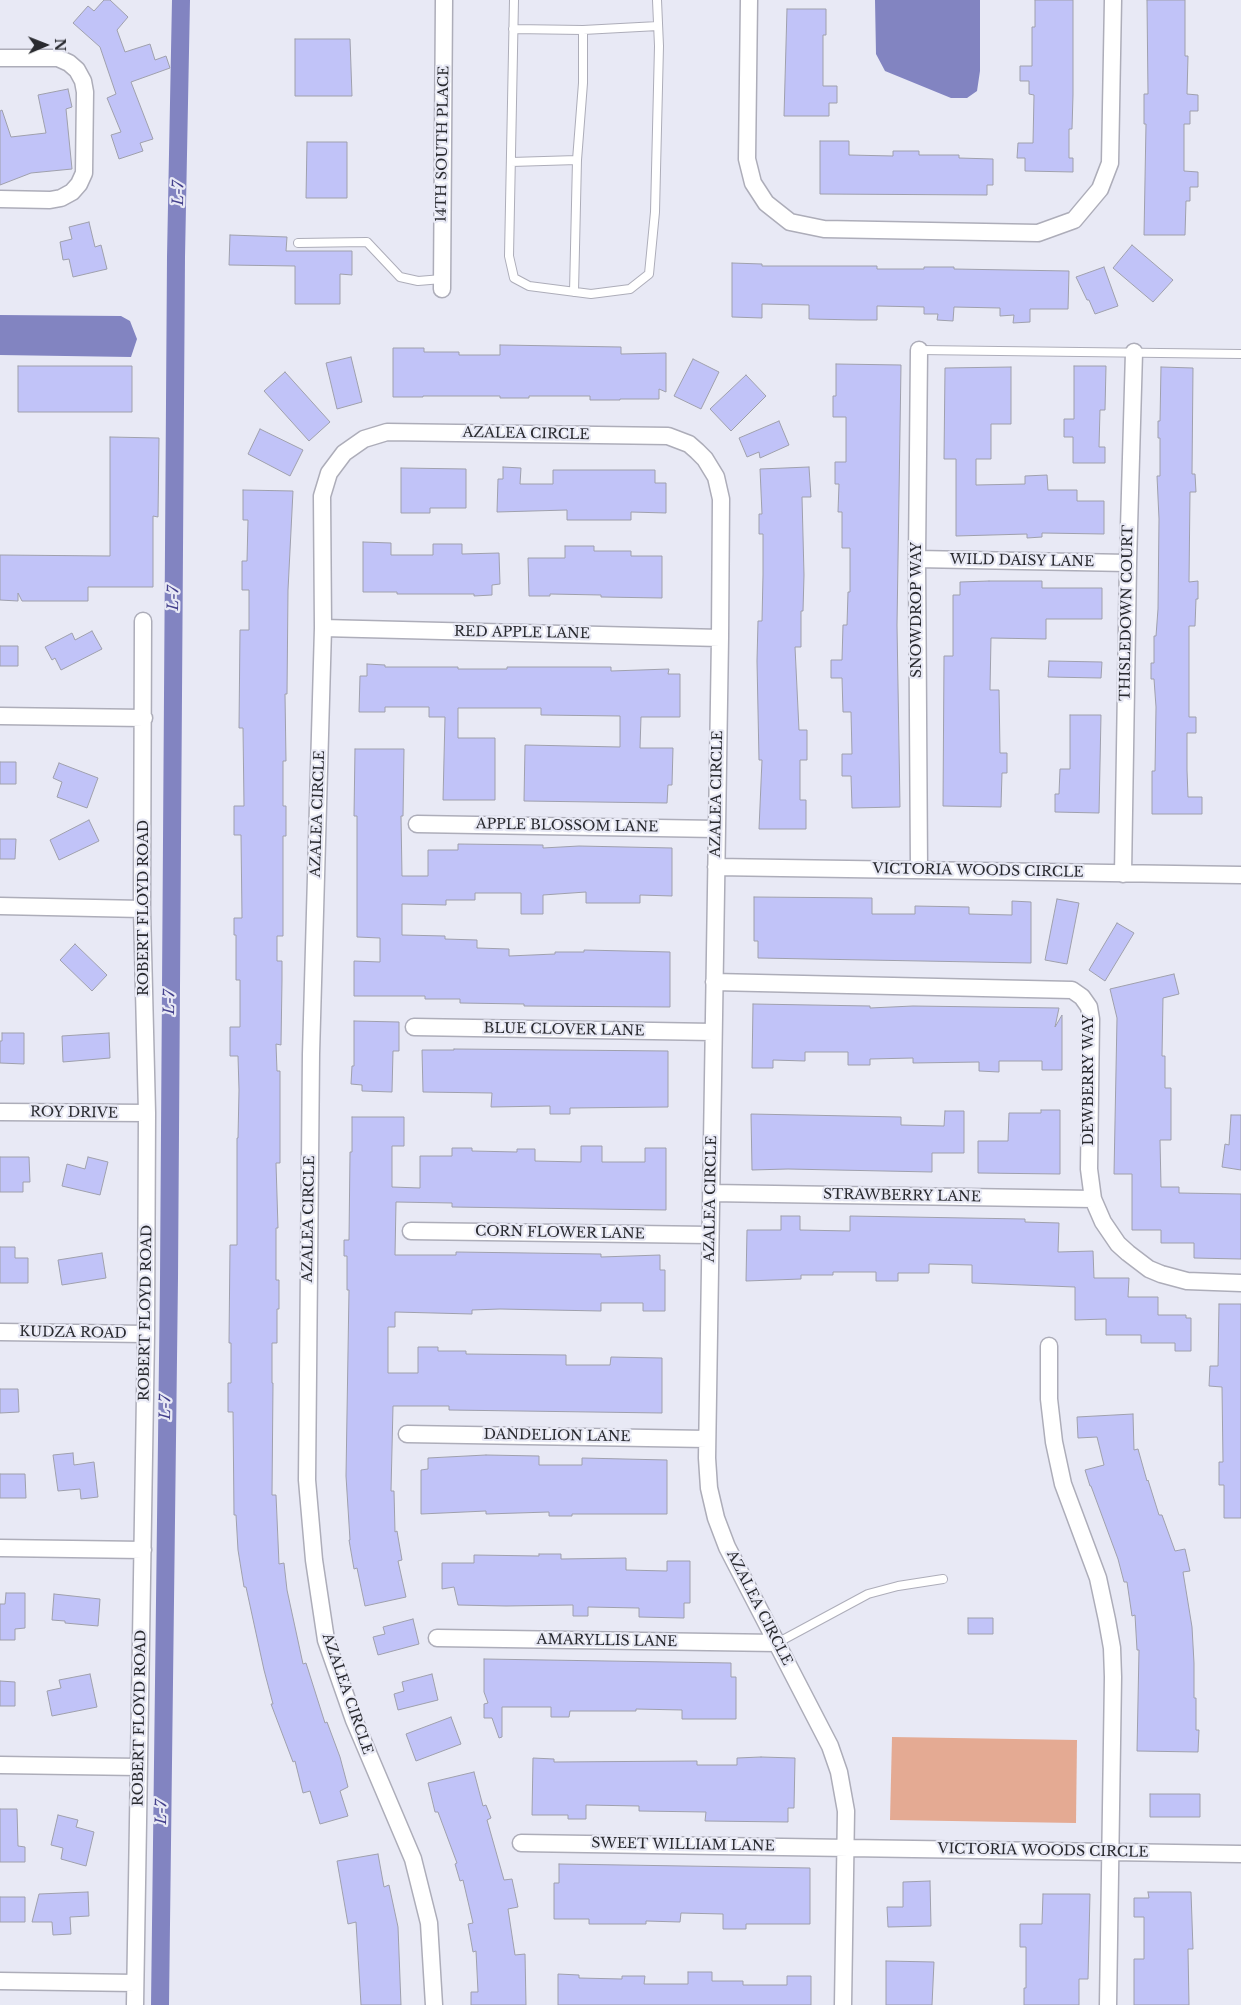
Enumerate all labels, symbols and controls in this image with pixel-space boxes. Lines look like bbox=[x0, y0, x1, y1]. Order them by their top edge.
north arrow bbox=[20, 20, 70, 70]
text: N bbox=[51, 38, 69, 51]
street label: 14TH SOUTH PLACE bbox=[433, 66, 453, 222]
water label: L-7 bbox=[170, 180, 188, 206]
street label: AZALEA CIRCLE bbox=[462, 424, 590, 444]
street label: THISLEDOWN COURT bbox=[1117, 525, 1137, 701]
street label: SNOWDROP WAY bbox=[909, 542, 925, 678]
street label: WILD DAISY LANE bbox=[950, 551, 1094, 571]
water label: L-7 bbox=[165, 585, 183, 611]
street label: RED APPLE LANE bbox=[454, 623, 590, 643]
street label: AZALEA CIRCLE bbox=[707, 730, 727, 858]
street label: AZALEA CIRCLE bbox=[307, 750, 329, 878]
street label: APPLE BLOSSOM LANE bbox=[476, 816, 658, 836]
street label: ROBERT FLOYD ROAD bbox=[136, 820, 152, 996]
street label: VICTORIA WOODS CIRCLE bbox=[872, 861, 1084, 881]
water label: L-7 bbox=[161, 989, 179, 1015]
street label: DEWBERRY WAY bbox=[1081, 1014, 1097, 1146]
street label: BLUE CLOVER LANE bbox=[483, 1020, 645, 1040]
street label: ROY DRIVE bbox=[30, 1104, 118, 1122]
street label: AZALEA CIRCLE bbox=[701, 1135, 721, 1263]
street label: AZALEA CIRCLE bbox=[299, 1155, 319, 1283]
street label: STRAWBERRY LANE bbox=[823, 1186, 981, 1206]
street label: CORN FLOWER LANE bbox=[475, 1223, 645, 1243]
street label: ROBERT FLOYD ROAD bbox=[136, 1225, 156, 1401]
street label: KUDZA ROAD bbox=[19, 1324, 127, 1342]
water label: L-7 bbox=[157, 1394, 175, 1420]
street label: DANDELION LANE bbox=[483, 1426, 631, 1446]
street label: AZALEA CIRCLE bbox=[723, 1548, 795, 1668]
street label: ROBERT FLOYD ROAD bbox=[130, 1630, 150, 1806]
street label: AZALEA CIRCLE bbox=[318, 1631, 376, 1757]
street label: AMARYLLIS LANE bbox=[537, 1631, 677, 1651]
water label: L-7 bbox=[153, 1799, 171, 1825]
street label: SWEET WILLIAM LANE bbox=[591, 1835, 775, 1855]
street label: VICTORIA WOODS CIRCLE bbox=[937, 1841, 1149, 1861]

